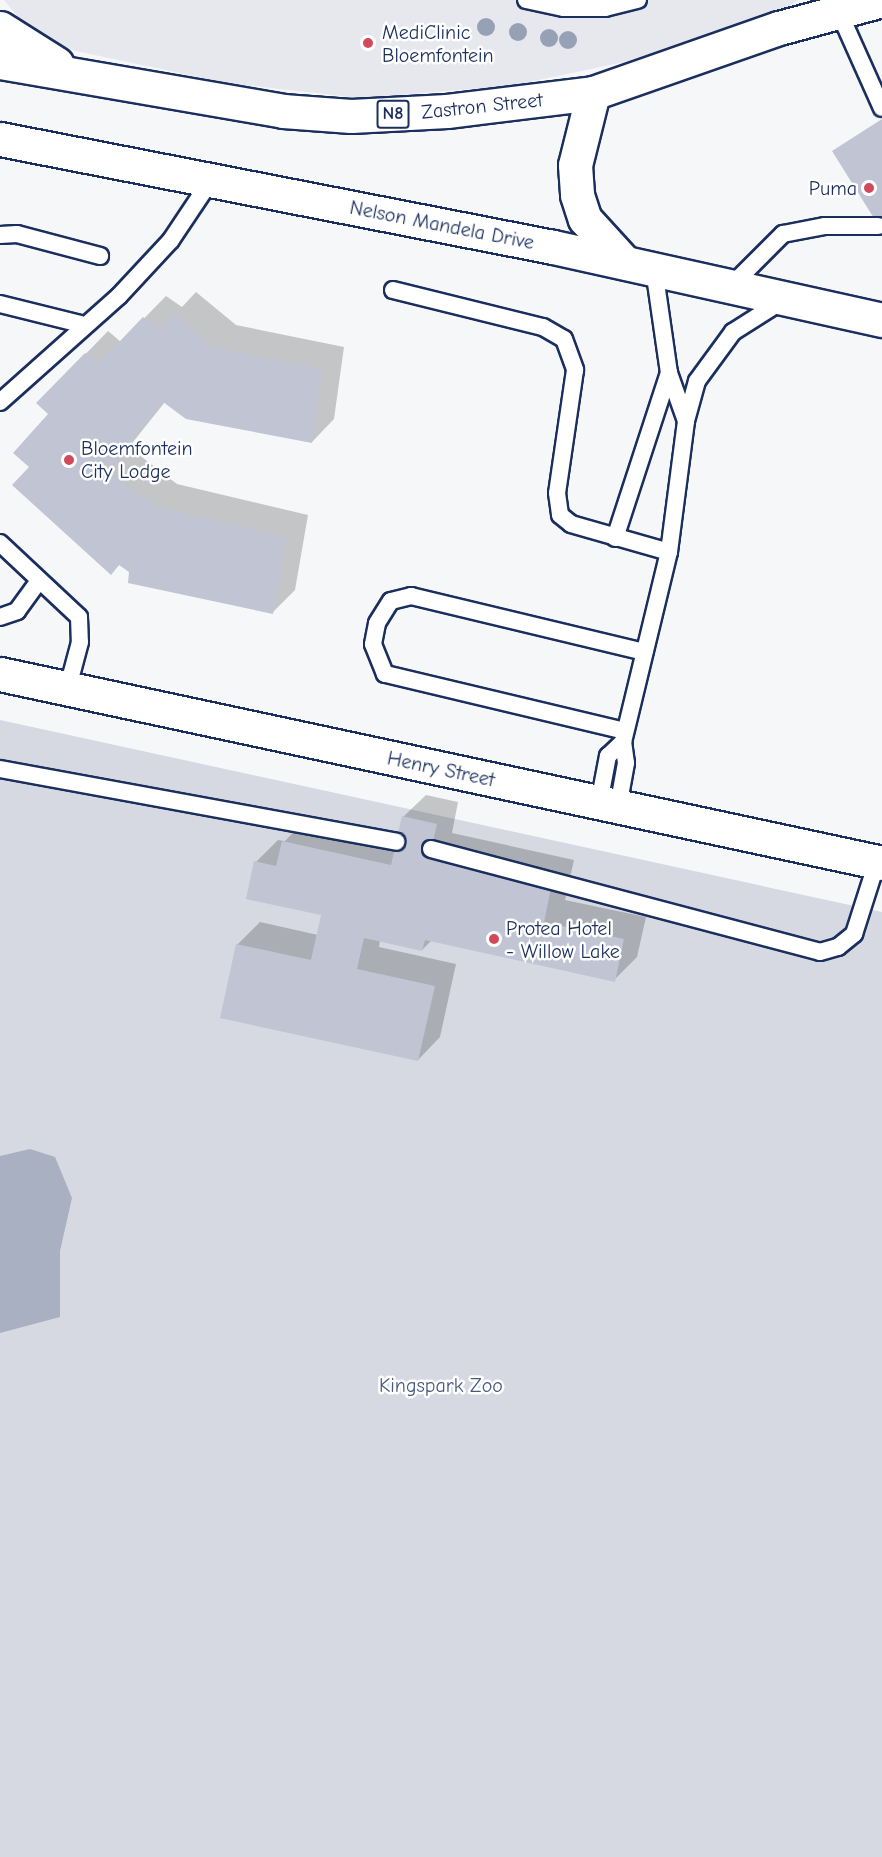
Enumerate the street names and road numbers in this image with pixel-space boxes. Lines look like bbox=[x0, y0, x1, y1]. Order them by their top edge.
street label: Zastron Street bbox=[420, 88, 544, 124]
road number: N8 bbox=[376, 99, 410, 129]
street label: Nelson Mandela Drive bbox=[348, 195, 536, 255]
street label: Henry Street bbox=[385, 746, 497, 792]

